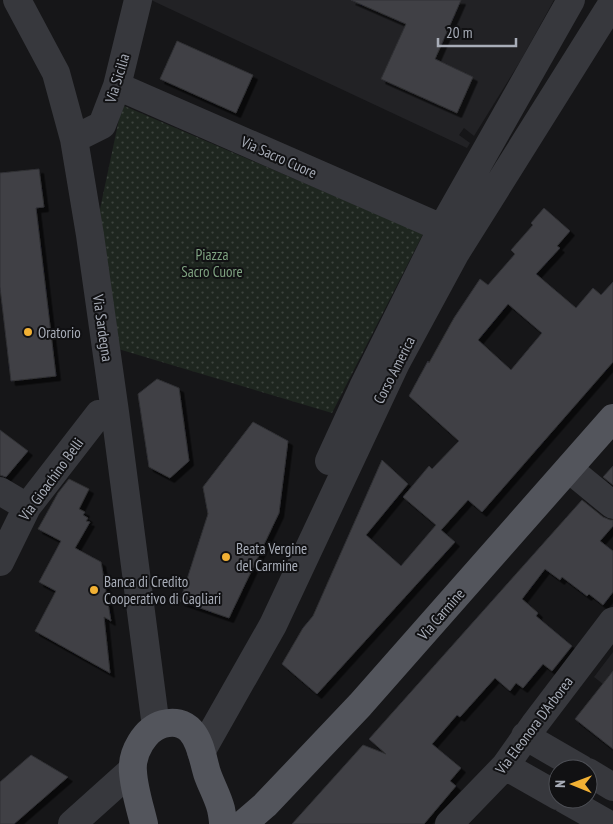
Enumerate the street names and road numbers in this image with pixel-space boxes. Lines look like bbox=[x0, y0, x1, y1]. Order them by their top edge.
street label: Via Sicilia bbox=[100, 51, 133, 106]
street label: Via Sacro Cuore bbox=[237, 131, 320, 182]
street label: Via Sardegna bbox=[89, 292, 117, 363]
street label: Corso America bbox=[369, 333, 419, 407]
street label: Via Gioachino Belli bbox=[14, 434, 87, 525]
street label: Via Carmine bbox=[413, 584, 468, 644]
street label: Via Eleonora D'Arborea bbox=[490, 672, 577, 778]

